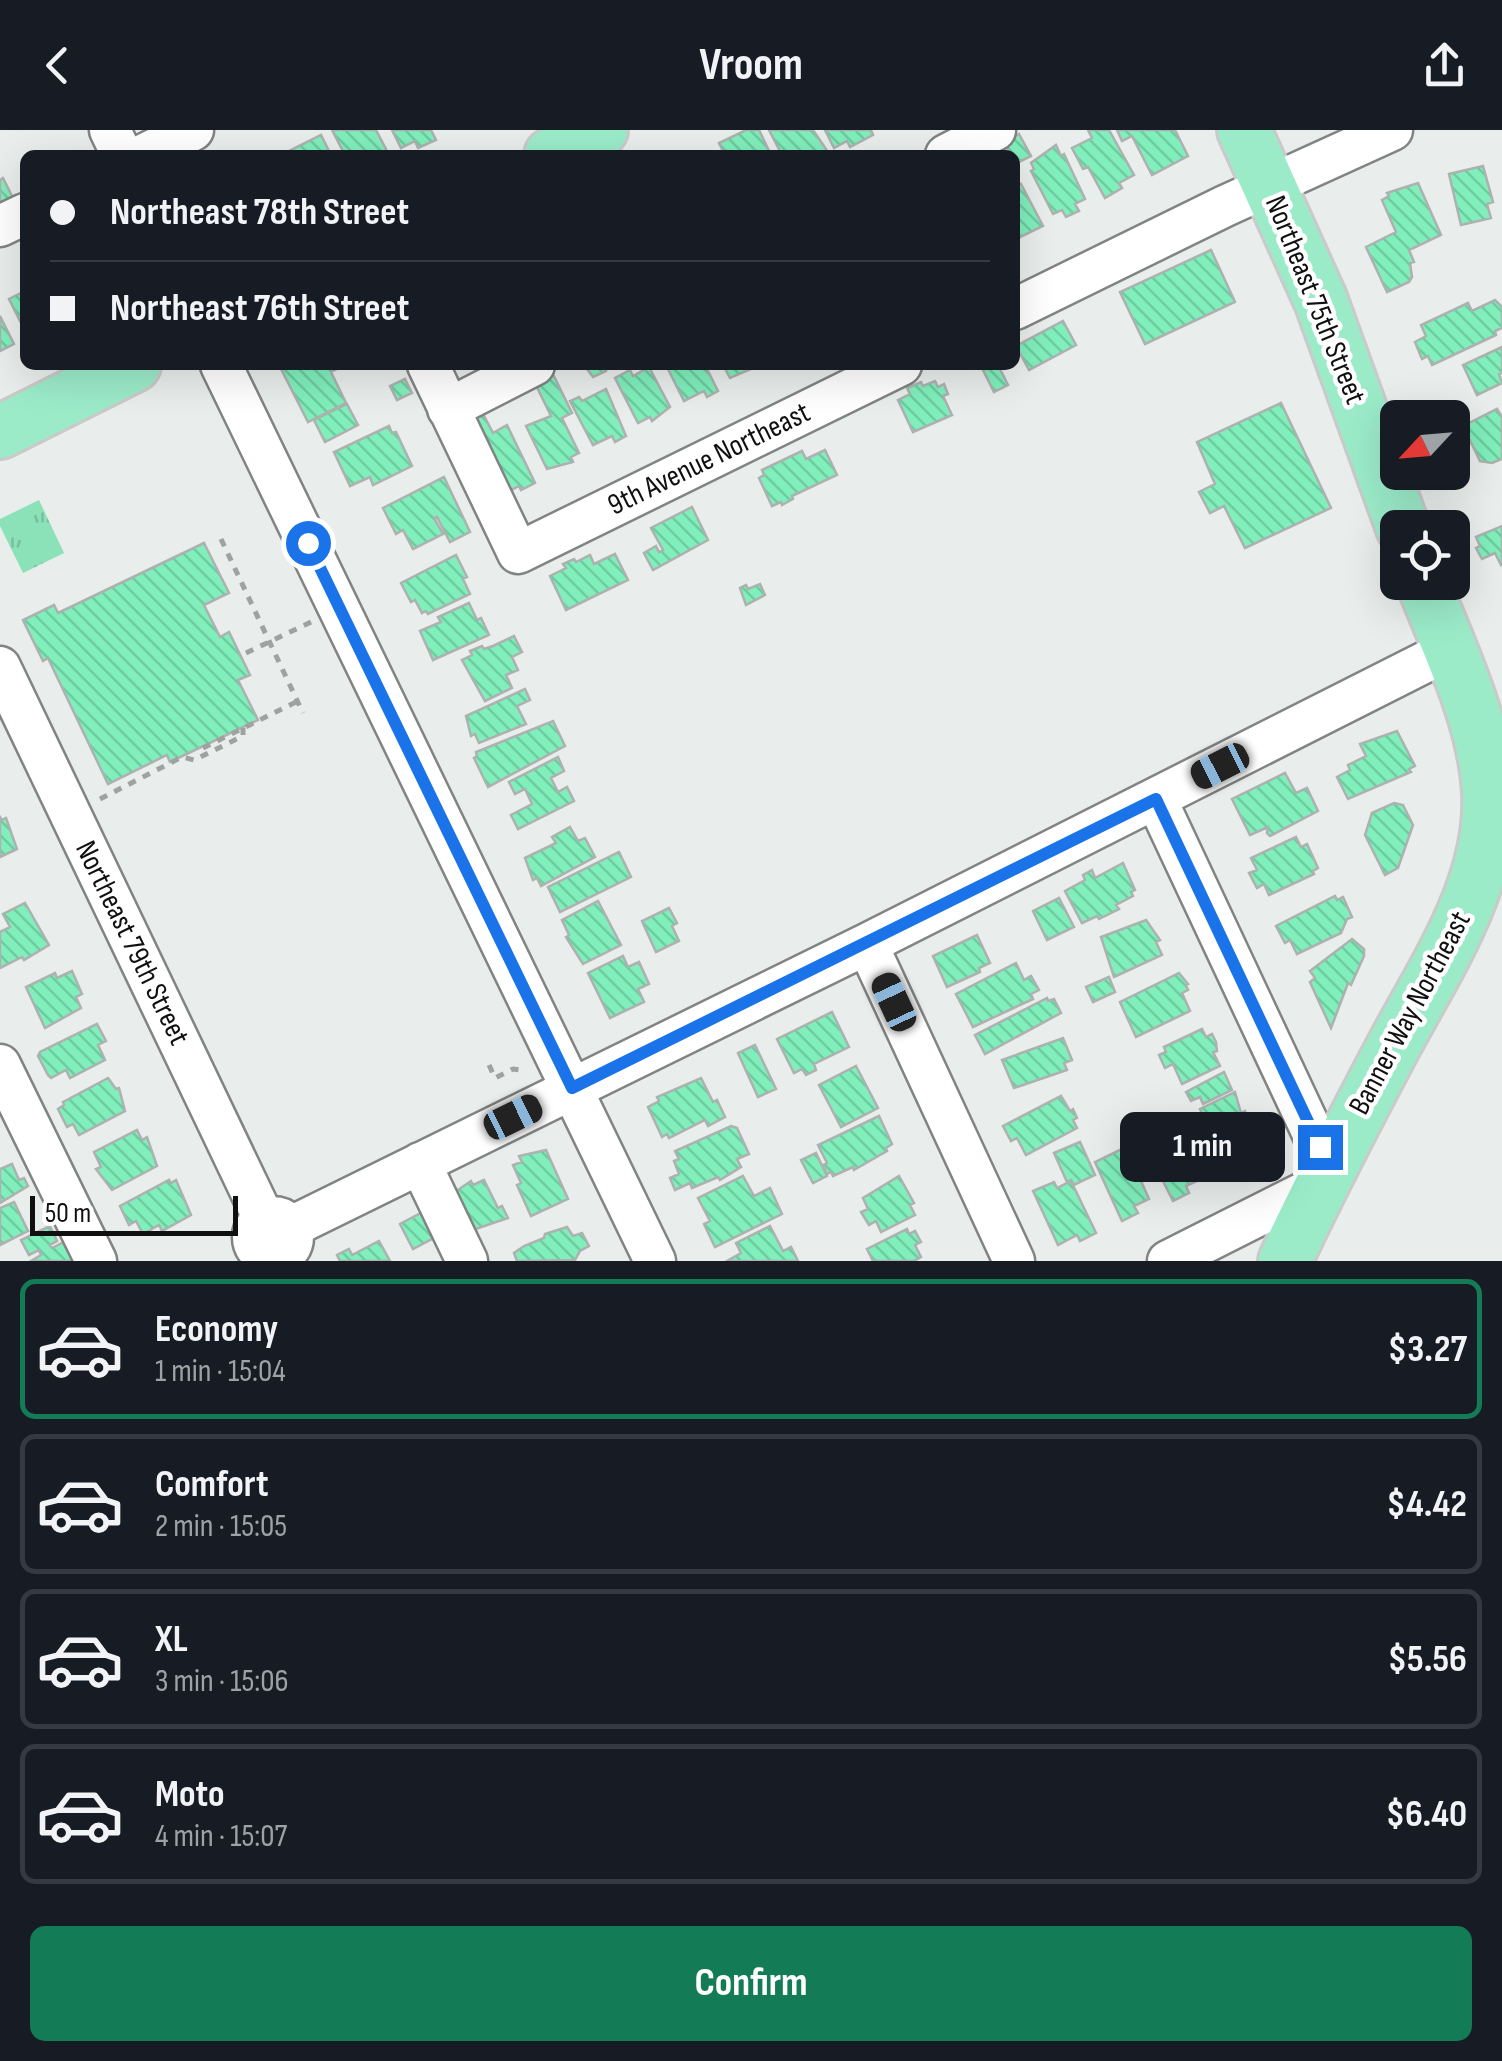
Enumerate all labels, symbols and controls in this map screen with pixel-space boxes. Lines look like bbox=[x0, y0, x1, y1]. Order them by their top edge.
icon: back bbox=[30, 38, 85, 93]
text: Vroom bbox=[699, 38, 803, 93]
icon: share bbox=[1417, 38, 1472, 93]
text: Northeast 78th Street bbox=[110, 190, 409, 235]
street label: Northeast 75th Street bbox=[1257, 191, 1373, 409]
text: Northeast 76th Street bbox=[110, 286, 409, 331]
street label: 9th Avenue Northeast bbox=[602, 394, 816, 524]
north arrow bbox=[1380, 400, 1470, 490]
map controls bbox=[1380, 400, 1470, 600]
button: locate bbox=[1380, 510, 1470, 600]
route start bbox=[286, 521, 331, 566]
car bbox=[1186, 739, 1254, 793]
street label: Northeast 79th Street bbox=[67, 835, 197, 1051]
street label: Banner Way Northeast bbox=[1341, 905, 1479, 1121]
car bbox=[868, 968, 920, 1036]
car bbox=[479, 1090, 547, 1144]
callout: 1 min bbox=[1120, 1112, 1285, 1182]
route end bbox=[1298, 1125, 1343, 1170]
text: 1 min bbox=[1173, 1127, 1232, 1166]
scale bar bbox=[30, 1191, 238, 1236]
text: 50 m bbox=[45, 1197, 91, 1230]
icon: car bbox=[35, 1304, 125, 1394]
text: Economy bbox=[155, 1307, 278, 1352]
text: $3.27 bbox=[1388, 1327, 1467, 1372]
text: 1 min · 15:04 bbox=[155, 1352, 286, 1391]
icon: car bbox=[35, 1459, 125, 1549]
text: Comfort bbox=[155, 1462, 269, 1507]
text: $4.42 bbox=[1387, 1482, 1467, 1527]
text: 2 min · 15:05 bbox=[155, 1507, 287, 1546]
icon: car bbox=[35, 1614, 125, 1704]
text: XL bbox=[155, 1617, 188, 1662]
text: $5.56 bbox=[1388, 1637, 1467, 1682]
text: 3 min · 15:06 bbox=[155, 1662, 289, 1701]
icon: car bbox=[35, 1769, 125, 1859]
text: Moto bbox=[155, 1772, 225, 1817]
text: $6.40 bbox=[1386, 1792, 1467, 1837]
text: 4 min · 15:07 bbox=[155, 1817, 287, 1856]
button: Confirm bbox=[30, 1926, 1472, 2041]

